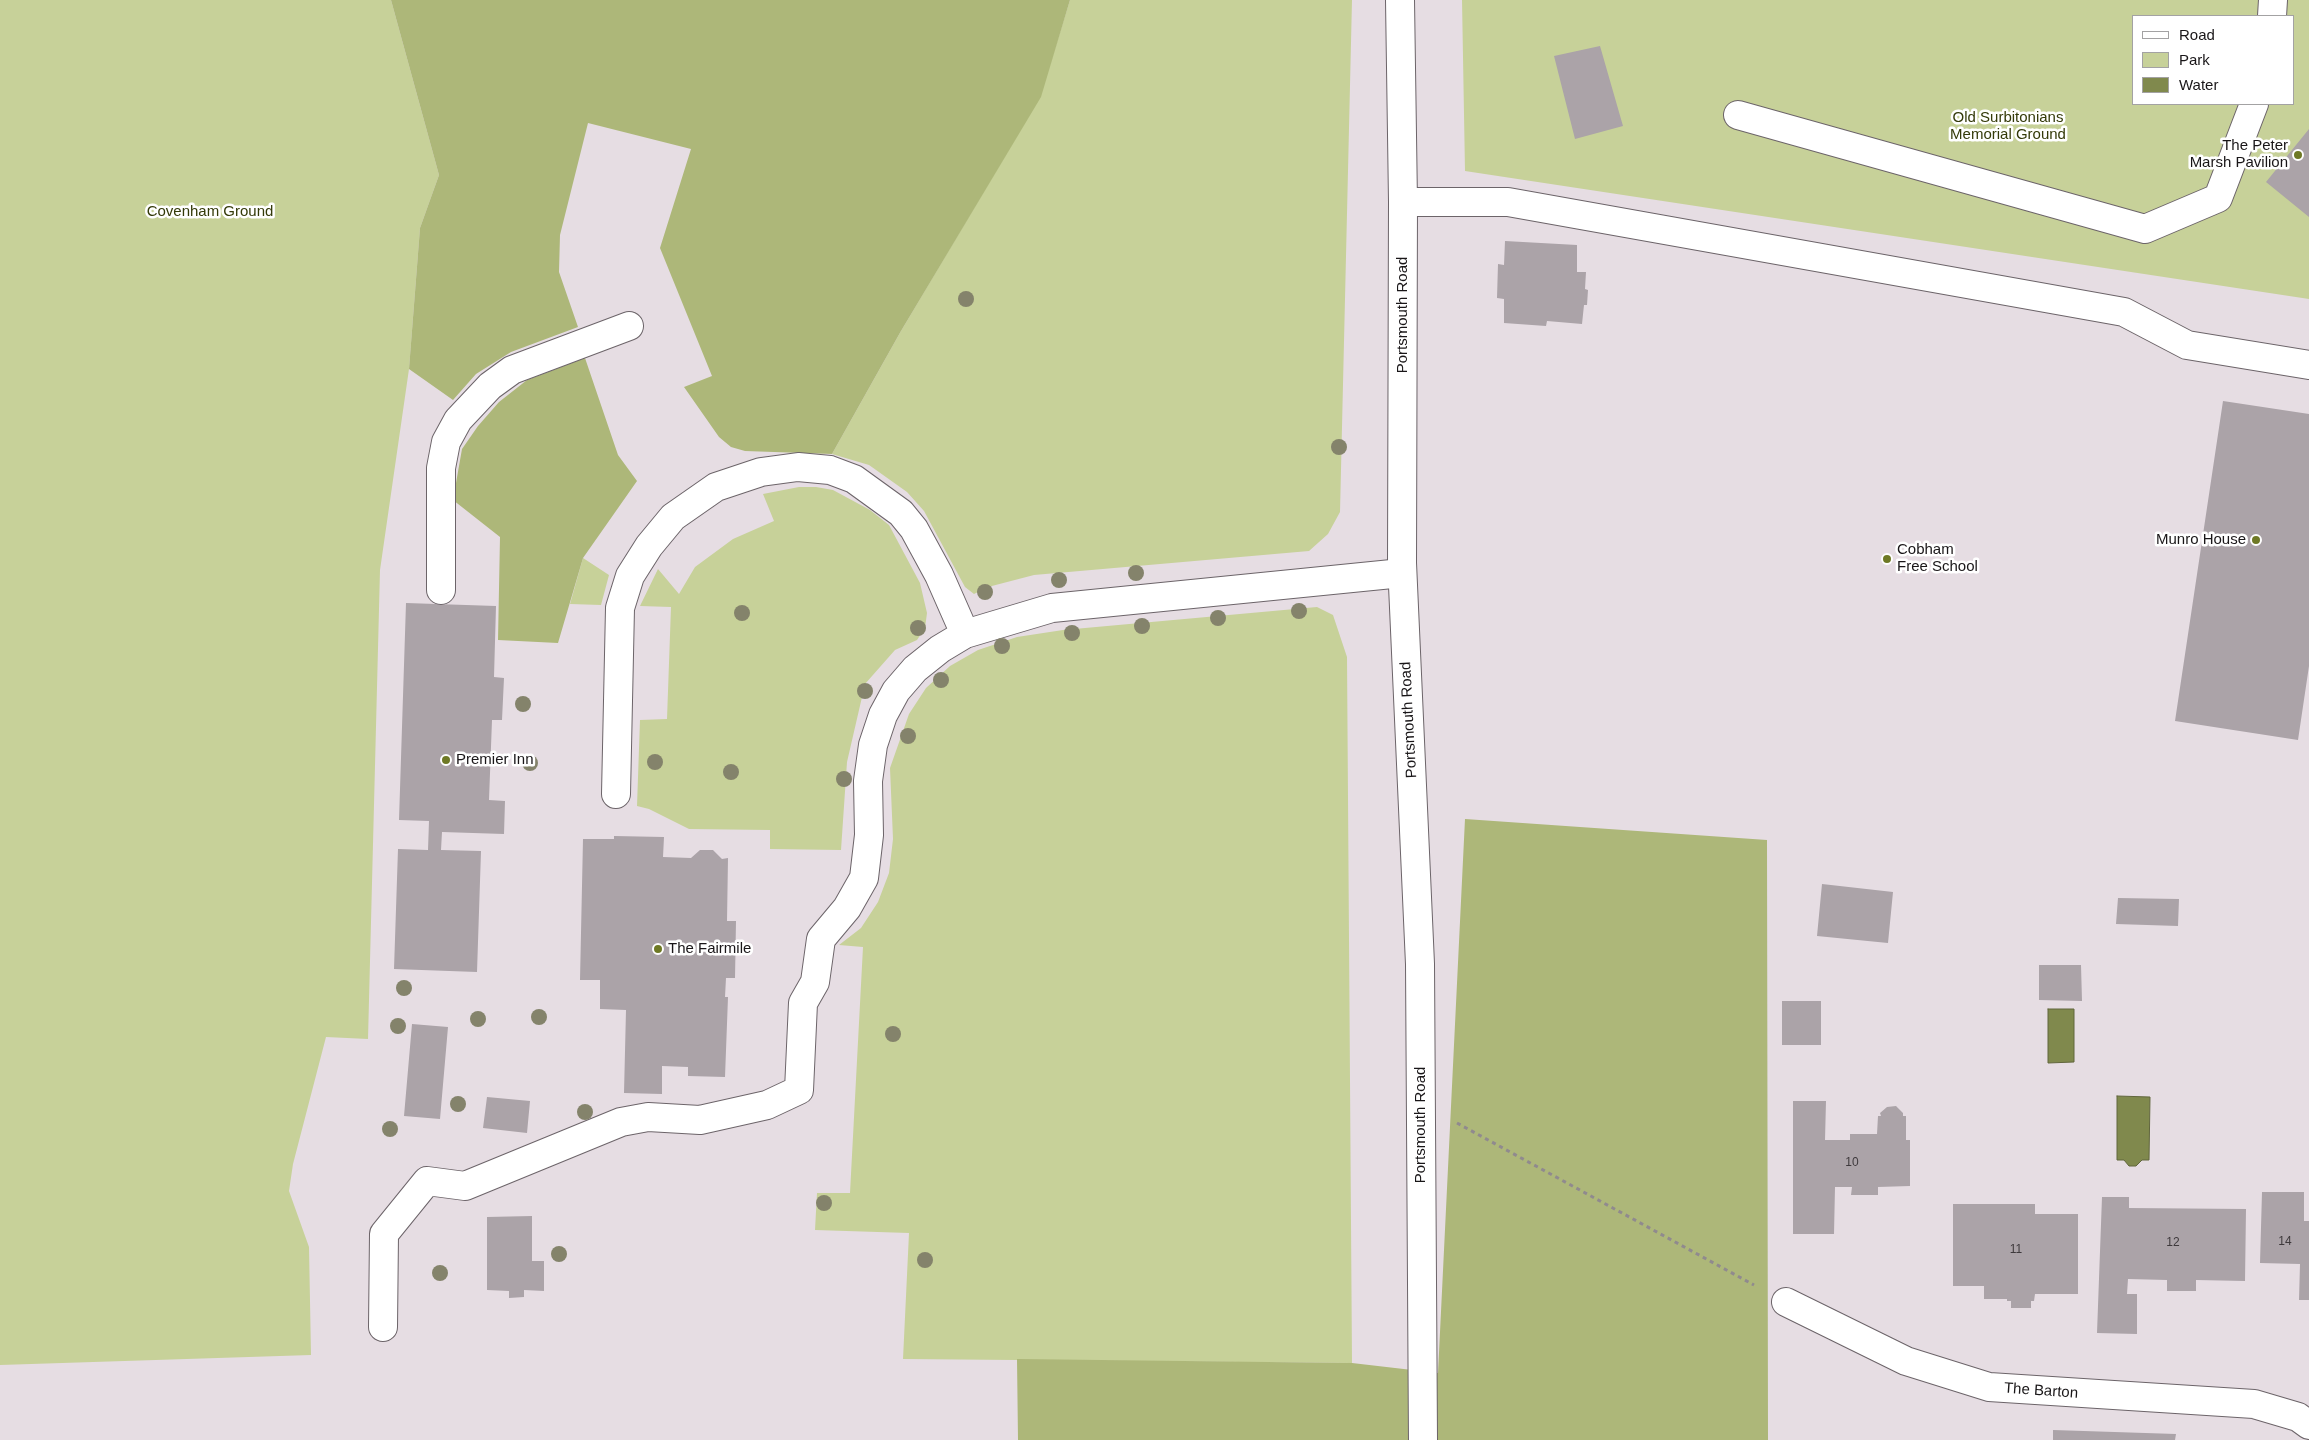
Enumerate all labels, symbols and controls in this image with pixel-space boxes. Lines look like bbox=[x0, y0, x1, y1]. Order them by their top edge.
legend bbox=[2132, 15, 2294, 105]
text: Road bbox=[2179, 26, 2215, 43]
text: Park bbox=[2179, 51, 2210, 68]
text: Water bbox=[2179, 76, 2218, 93]
park label: Old Surbitonians Memorial Ground bbox=[1950, 109, 2066, 144]
place label: The Peter Marsh Pavilion bbox=[2190, 137, 2288, 172]
marker: The Peter Marsh Pavilion bbox=[2292, 149, 2304, 161]
park label: Covenham Ground bbox=[147, 203, 273, 221]
street label: Portsmouth Road bbox=[1394, 257, 1412, 373]
place label: Munro House bbox=[2156, 531, 2246, 549]
marker: Munro House bbox=[2250, 534, 2262, 546]
place label: Cobham Free School bbox=[1897, 541, 1978, 576]
marker: Cobham Free School bbox=[1881, 553, 1893, 565]
street label: Portsmouth Road bbox=[1397, 661, 1421, 779]
place label: Premier Inn bbox=[456, 751, 534, 769]
marker: Premier Inn bbox=[440, 754, 452, 766]
place label: The Fairmile bbox=[668, 940, 751, 958]
marker: The Fairmile bbox=[652, 943, 664, 955]
street label: Portsmouth Road bbox=[1412, 1067, 1430, 1183]
house number: 10 bbox=[1845, 1156, 1859, 1170]
house number: 14 bbox=[2278, 1235, 2292, 1249]
house number: 12 bbox=[2166, 1236, 2180, 1250]
house number: 11 bbox=[2010, 1243, 2022, 1257]
street label: The Barton bbox=[2003, 1379, 2079, 1403]

